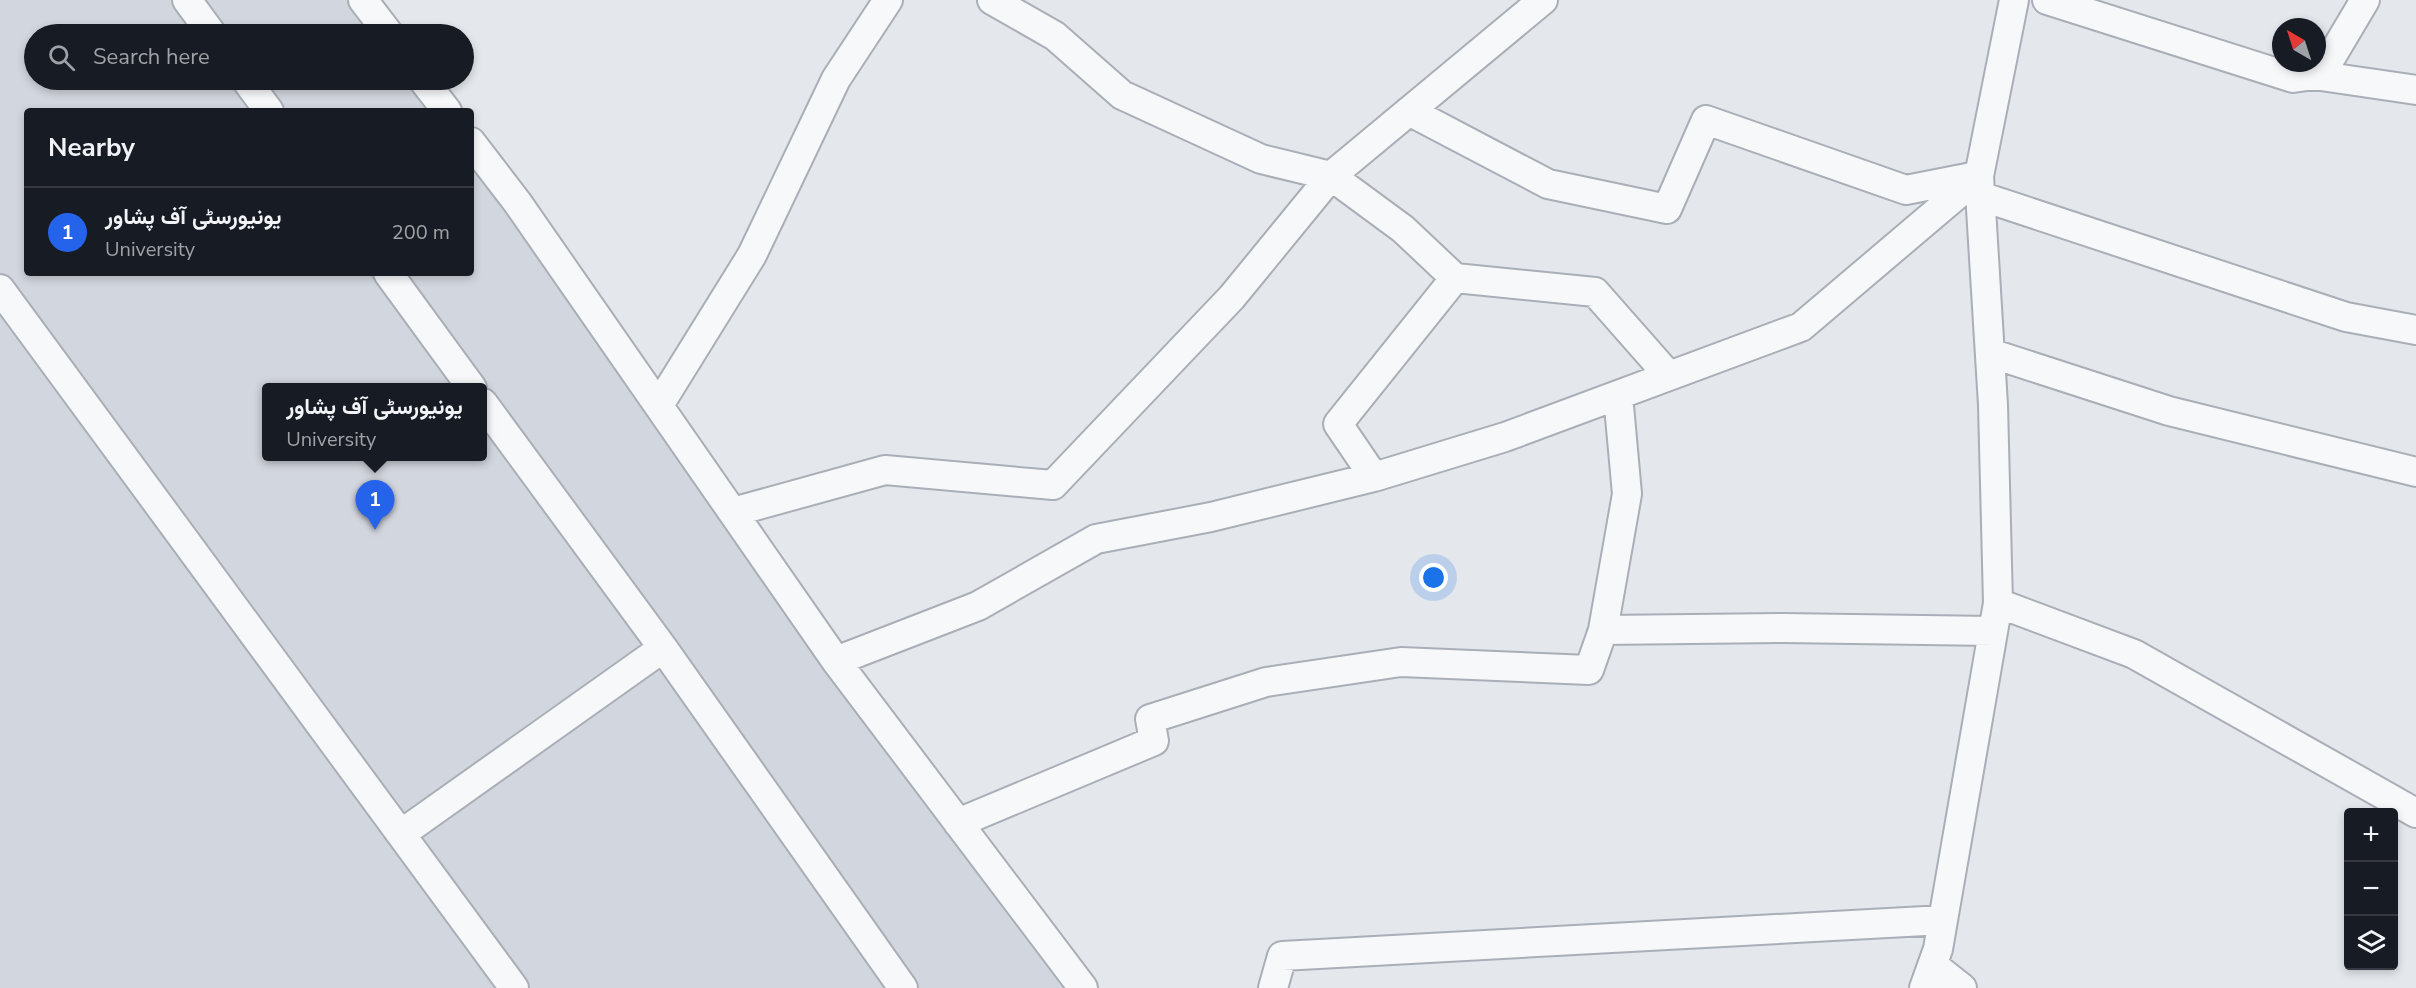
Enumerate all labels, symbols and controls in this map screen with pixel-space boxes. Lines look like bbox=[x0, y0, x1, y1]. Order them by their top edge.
north arrow bbox=[2272, 18, 2326, 72]
search box bbox=[24, 24, 474, 90]
icon: search bbox=[45, 41, 78, 74]
text: Search here bbox=[93, 42, 210, 72]
text: Nearby bbox=[48, 130, 135, 165]
text: یونیورسٹی آف پشاور bbox=[105, 202, 282, 232]
text: 1 bbox=[62, 219, 74, 246]
text: 200 m bbox=[392, 219, 450, 246]
text: University bbox=[105, 236, 195, 263]
popup bbox=[262, 383, 487, 461]
text: یونیورسٹی آف پشاور bbox=[286, 392, 463, 422]
text: University bbox=[286, 426, 376, 453]
pin: 1 bbox=[356, 480, 394, 530]
your location bbox=[1419, 563, 1448, 592]
map controls bbox=[2344, 808, 2398, 970]
button: + bbox=[2344, 808, 2398, 862]
button: − bbox=[2344, 862, 2398, 916]
button: layers bbox=[2344, 916, 2398, 970]

